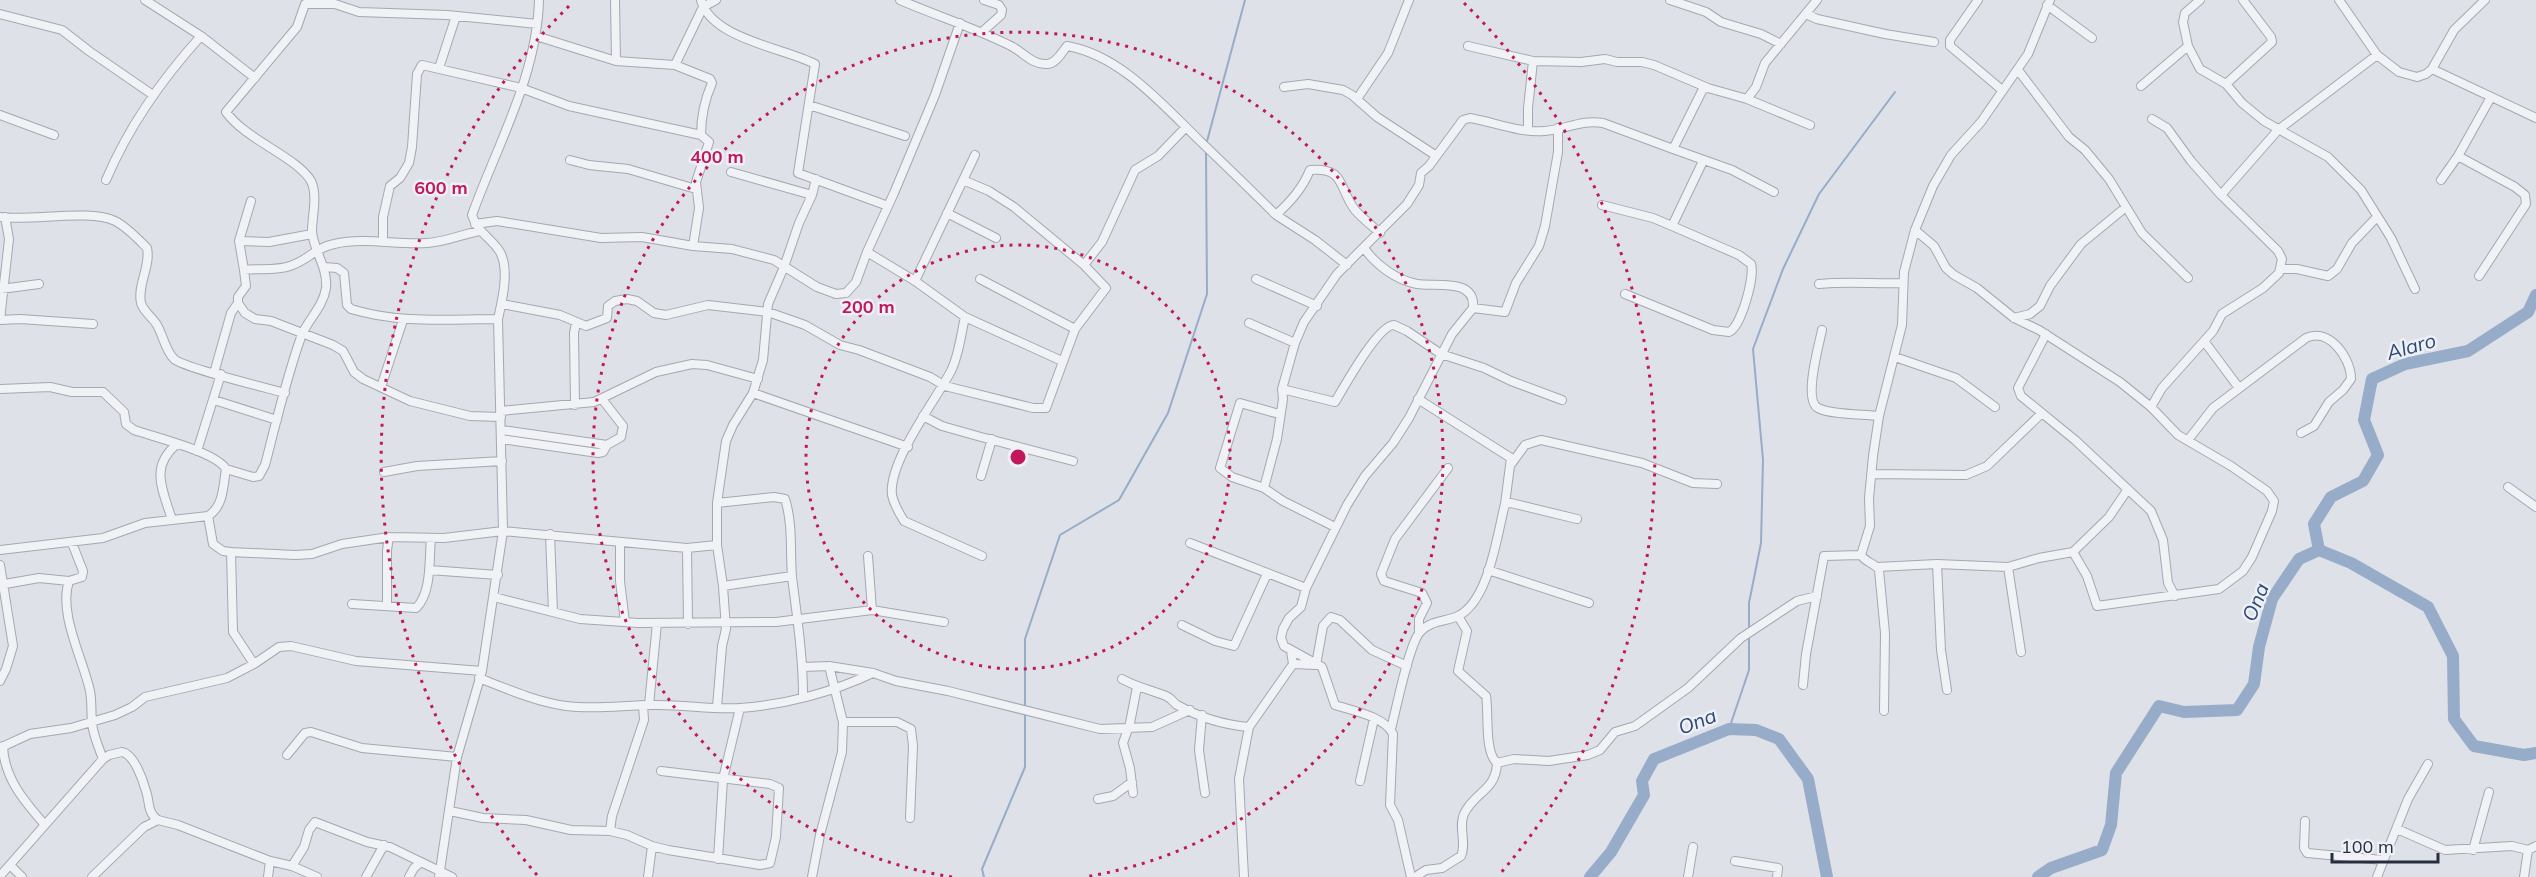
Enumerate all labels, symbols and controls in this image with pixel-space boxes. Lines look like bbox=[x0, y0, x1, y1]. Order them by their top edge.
text: 400 m bbox=[690, 145, 744, 168]
text: 600 m bbox=[414, 176, 468, 199]
text: 200 m bbox=[841, 295, 895, 318]
water label: Alaro bbox=[2383, 327, 2438, 365]
centre of rings bbox=[1008, 447, 1028, 467]
water label: Ona bbox=[2236, 579, 2274, 625]
water label: Ona bbox=[1674, 702, 1720, 740]
scale bar bbox=[2332, 826, 2438, 864]
text: 100 m bbox=[2341, 835, 2394, 858]

